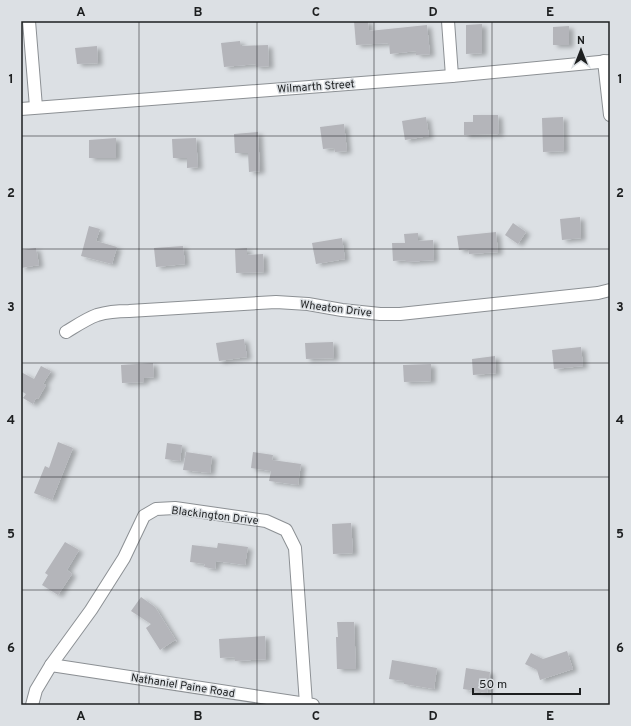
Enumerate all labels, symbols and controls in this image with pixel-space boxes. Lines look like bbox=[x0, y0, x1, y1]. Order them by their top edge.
text: A bbox=[76, 5, 86, 21]
text: B bbox=[194, 5, 203, 21]
text: C bbox=[312, 5, 320, 21]
text: D bbox=[428, 5, 438, 21]
text: E bbox=[546, 5, 554, 21]
north arrow bbox=[561, 30, 601, 70]
text: N bbox=[577, 34, 585, 48]
text: 1 bbox=[8, 72, 14, 88]
text: 1 bbox=[617, 72, 623, 88]
street label: Wilmarth Street bbox=[277, 77, 355, 97]
text: 2 bbox=[7, 186, 15, 202]
text: 2 bbox=[616, 186, 624, 202]
street label: Wheaton Drive bbox=[299, 298, 373, 320]
text: 3 bbox=[7, 300, 15, 316]
text: 3 bbox=[616, 300, 624, 316]
text: 4 bbox=[7, 413, 15, 429]
text: 4 bbox=[616, 413, 624, 429]
street label: Blackington Drive bbox=[170, 504, 259, 528]
text: 5 bbox=[7, 527, 15, 543]
text: 5 bbox=[616, 527, 624, 543]
text: 6 bbox=[7, 641, 15, 657]
text: 6 bbox=[616, 641, 624, 657]
scale bar bbox=[473, 670, 580, 696]
street label: Nathaniel Paine Road bbox=[130, 671, 236, 701]
text: 50 m bbox=[479, 677, 507, 693]
text: A bbox=[76, 709, 86, 725]
text: B bbox=[194, 709, 203, 725]
text: C bbox=[312, 709, 320, 725]
text: D bbox=[428, 709, 438, 725]
text: E bbox=[546, 709, 554, 725]

